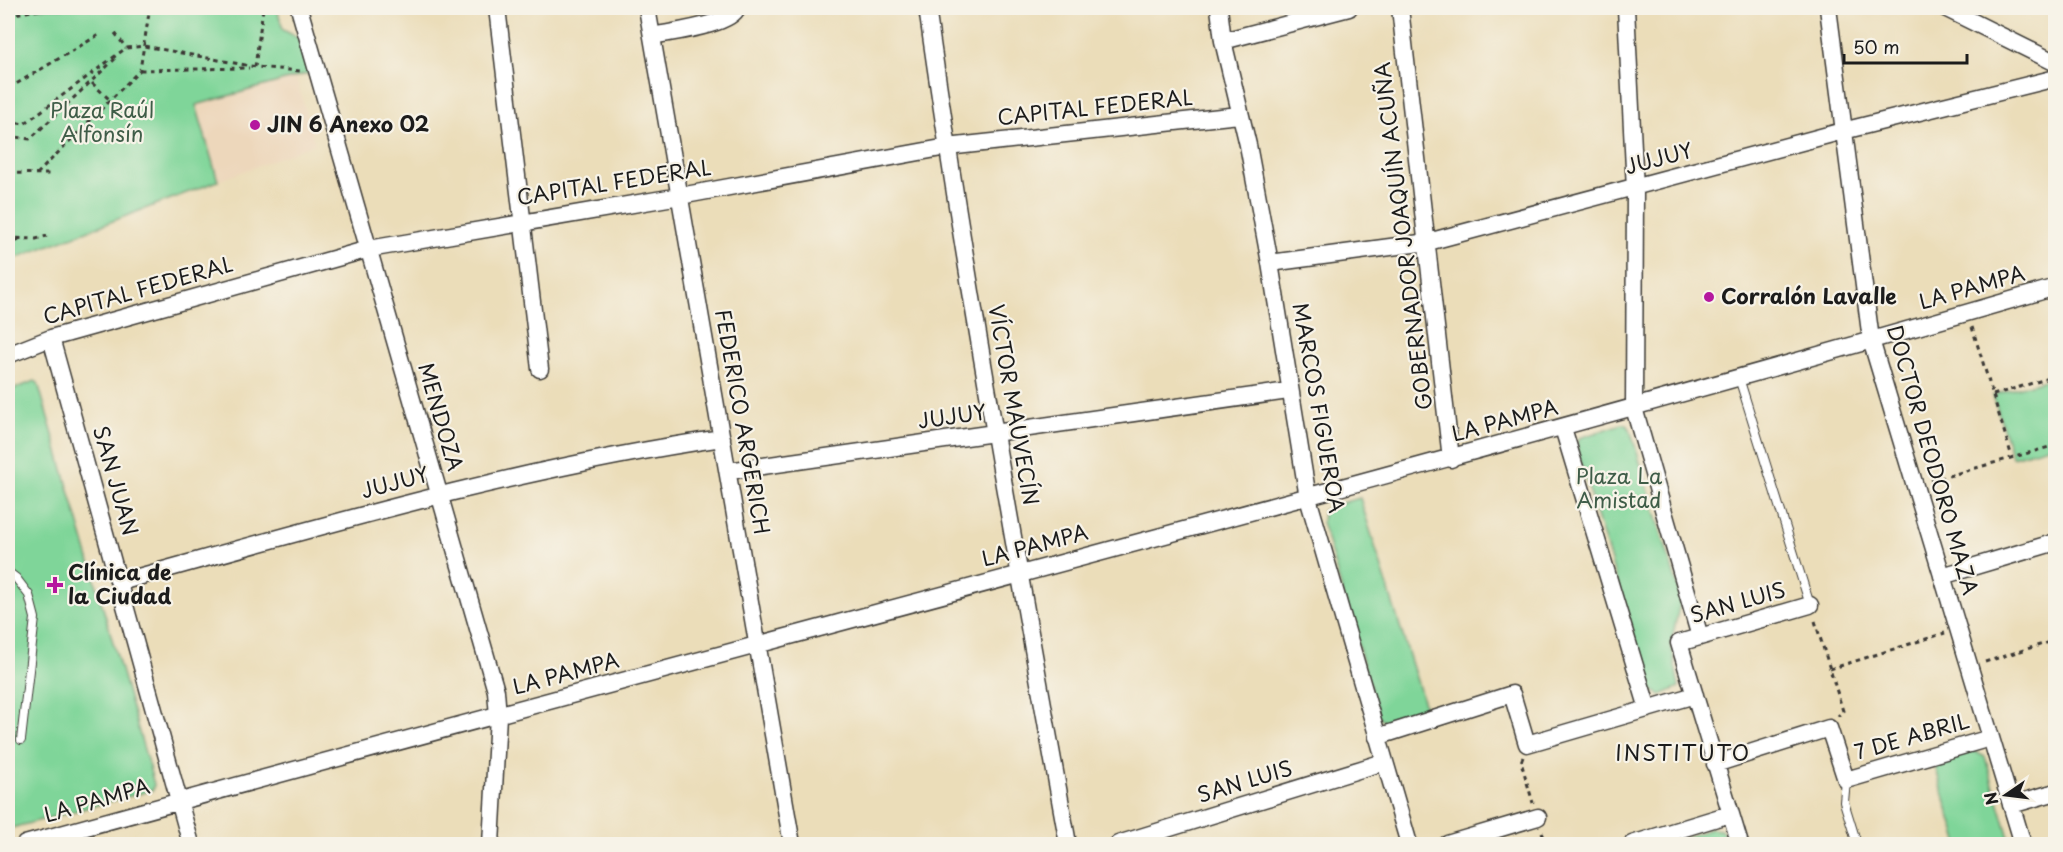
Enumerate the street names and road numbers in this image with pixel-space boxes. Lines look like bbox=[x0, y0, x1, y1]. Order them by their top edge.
street label: GOBERNADOR JOAQUÍN ACUÑA bbox=[1365, 60, 1439, 412]
street label: CAPITAL FEDERAL bbox=[996, 80, 1194, 132]
street label: JUJUY bbox=[1621, 133, 1696, 181]
street label: CAPITAL FEDERAL bbox=[514, 150, 713, 212]
street label: CAPITAL FEDERAL bbox=[39, 247, 236, 331]
street label: LA PAMPA bbox=[1915, 256, 2028, 316]
street label: MARCOS FIGUEROA bbox=[1286, 300, 1354, 515]
street label: VÍCTOR MAUVECÍN bbox=[982, 302, 1048, 508]
street label: FEDERICO ARGERICH bbox=[708, 306, 780, 537]
street label: DOCTOR DEODORO MAZA bbox=[1880, 321, 1988, 598]
street label: MENDOZA bbox=[411, 359, 473, 474]
street label: LA PAMPA bbox=[1448, 390, 1561, 449]
street label: JUJUY bbox=[915, 394, 988, 436]
street label: SAN JUAN bbox=[86, 422, 148, 539]
street label: JUJUY bbox=[357, 457, 432, 505]
street label: LA PAMPA bbox=[978, 515, 1091, 574]
street label: SAN LUIS bbox=[1686, 572, 1789, 630]
street label: LA PAMPA bbox=[509, 643, 622, 702]
street label: 7 DE ABRIL bbox=[1850, 703, 1973, 767]
street label: SAN LUIS bbox=[1193, 751, 1296, 810]
street label: LA PAMPA bbox=[40, 769, 153, 829]

